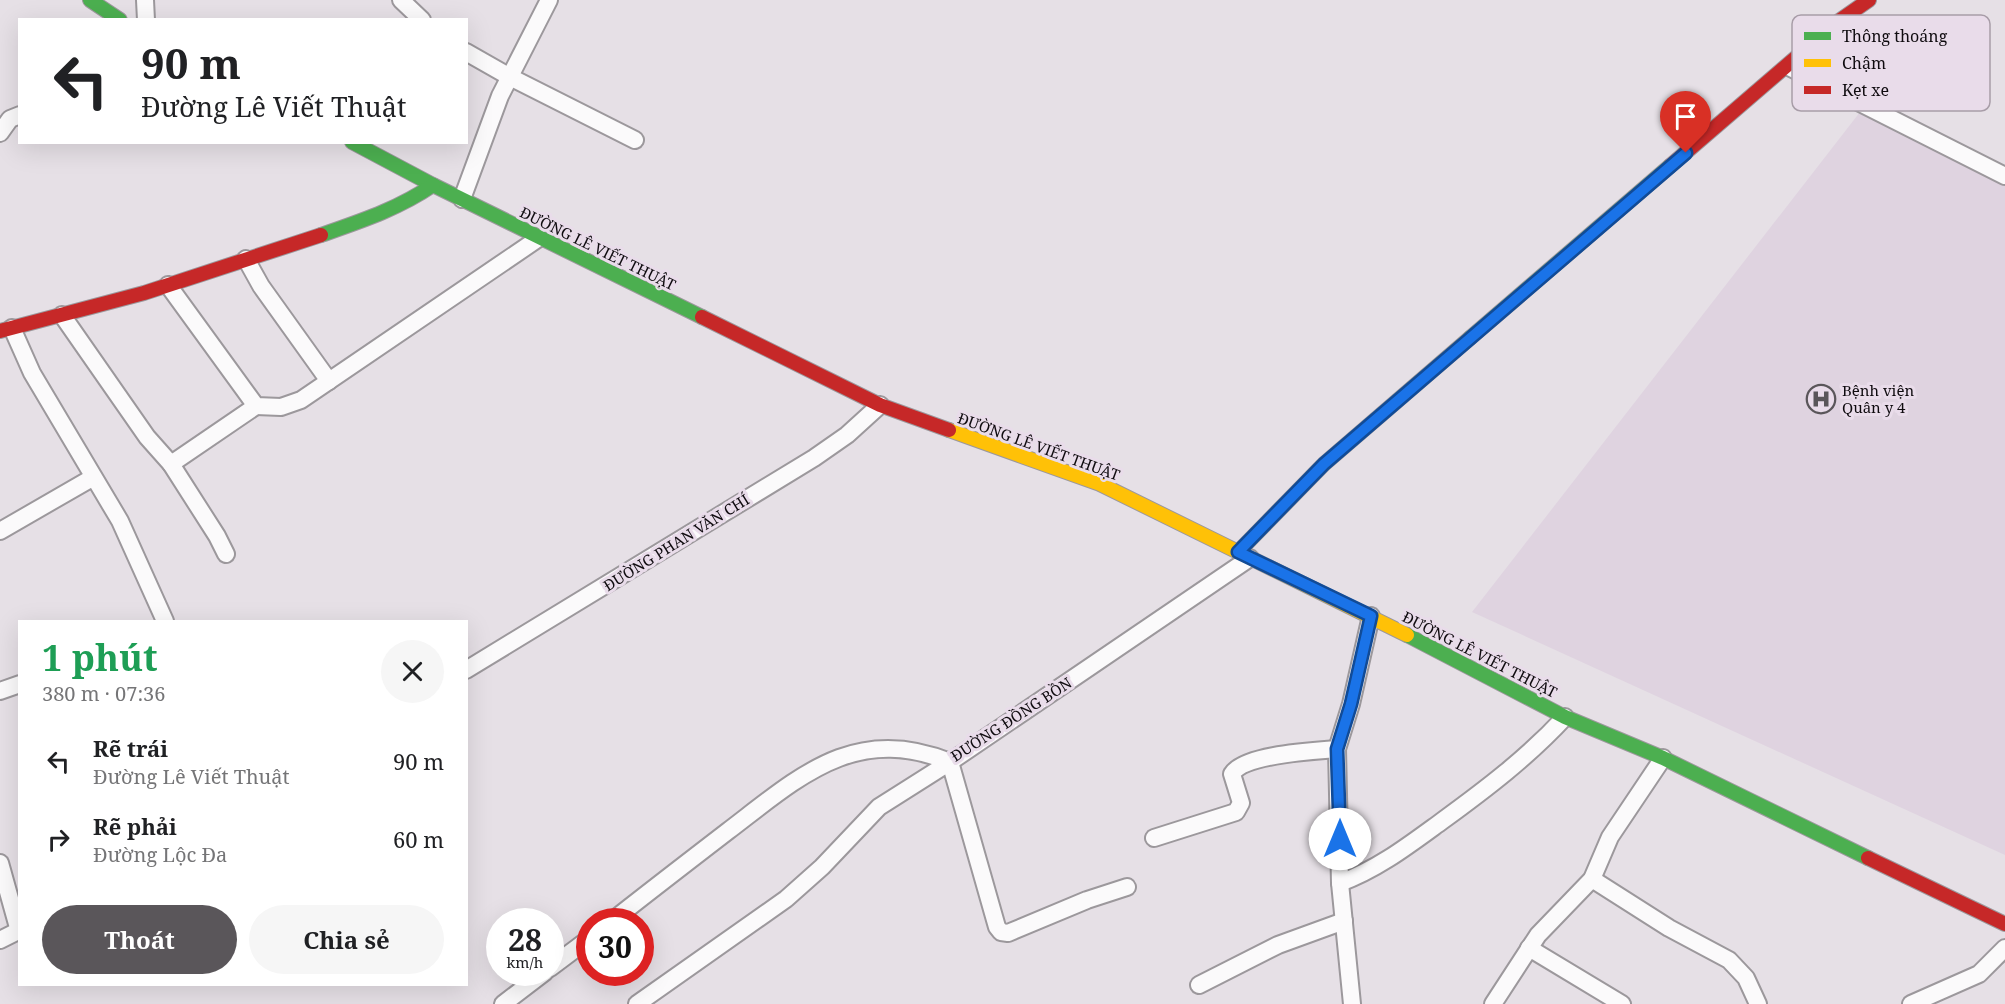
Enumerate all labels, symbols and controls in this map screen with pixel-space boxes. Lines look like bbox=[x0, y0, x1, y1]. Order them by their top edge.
legend bbox=[1792, 15, 1990, 111]
text: Thông thoáng bbox=[1842, 25, 1948, 47]
text: 90 m bbox=[141, 34, 241, 91]
icon: left bbox=[42, 42, 120, 120]
text: Chậm bbox=[1842, 52, 1886, 74]
text: Kẹt xe bbox=[1842, 79, 1889, 101]
text: Đường Lê Viết Thuật bbox=[141, 88, 406, 125]
pin bbox=[1660, 91, 1711, 153]
icon: arrive bbox=[1669, 100, 1702, 133]
street label: ĐƯỜNG LÊ VIẾT THUẬT bbox=[517, 202, 679, 294]
place label: Bệnh viện Quân y 4 bbox=[1842, 380, 1914, 417]
hospital icon: Bệnh viện Quân y 4 bbox=[1805, 383, 1837, 415]
street label: ĐƯỜNG LÊ VIẾT THUẬT bbox=[955, 407, 1123, 485]
street label: ĐƯỜNG PHAN VĂN CHÍ bbox=[599, 489, 753, 595]
street label: ĐƯỜNG LÊ VIẾT THUẬT bbox=[1399, 606, 1561, 702]
text: 1 phút bbox=[42, 633, 158, 682]
button: close bbox=[381, 640, 444, 703]
street label: ĐƯỜNG ĐỒNG BỒN bbox=[947, 672, 1076, 766]
text: 380 m · 07:36 bbox=[42, 680, 165, 707]
text: Rẽ trái bbox=[93, 733, 168, 763]
icon: left bbox=[42, 745, 75, 778]
text: 90 m bbox=[393, 746, 444, 776]
text: Đường Lê Viết Thuật bbox=[93, 763, 290, 790]
position arrow bbox=[1308, 807, 1372, 871]
text: Rẽ phải bbox=[93, 811, 177, 841]
icon: right bbox=[42, 823, 75, 856]
text: 60 m bbox=[393, 824, 444, 854]
text: Đường Lộc Đa bbox=[93, 841, 227, 868]
button: Thoát bbox=[42, 905, 237, 974]
button: Chia sẻ bbox=[249, 905, 444, 974]
speed limit sign: 30 bbox=[576, 908, 654, 986]
text: 28 bbox=[508, 919, 542, 960]
text: km/h bbox=[507, 952, 543, 972]

